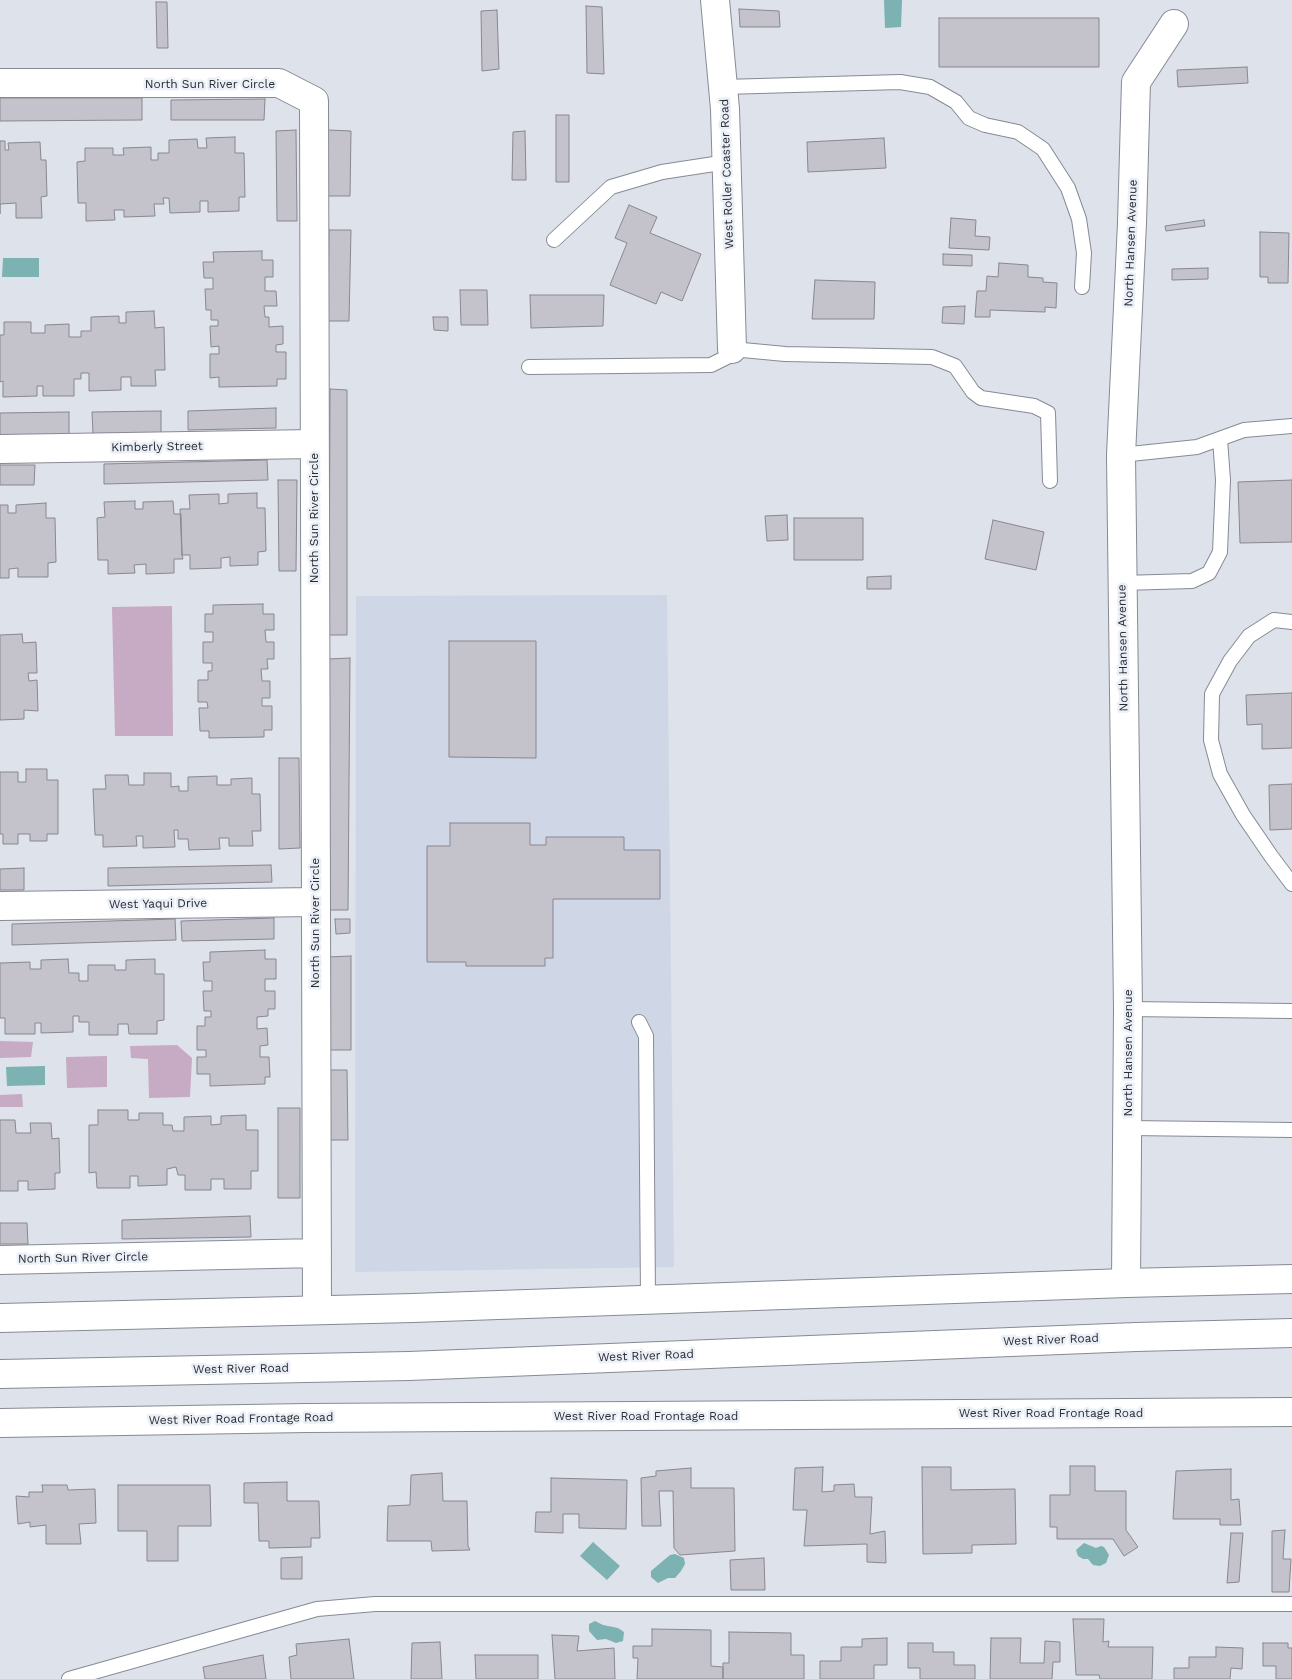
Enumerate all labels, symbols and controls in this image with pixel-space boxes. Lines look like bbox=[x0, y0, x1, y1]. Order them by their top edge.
street label: North Sun River Circle bbox=[145, 77, 275, 91]
street label: West Roller Coaster Road bbox=[717, 99, 737, 249]
street label: North Hansen Avenue bbox=[1122, 179, 1140, 307]
street label: Kimberly Street bbox=[111, 439, 203, 455]
street label: North Sun River Circle bbox=[307, 453, 321, 583]
street label: North Hansen Avenue bbox=[1115, 584, 1131, 712]
street label: North Sun River Circle bbox=[308, 858, 322, 988]
street label: West Yaqui Drive bbox=[109, 896, 207, 912]
street label: North Hansen Avenue bbox=[1121, 989, 1135, 1117]
street label: North Sun River Circle bbox=[18, 1250, 148, 1266]
street label: West River Road bbox=[1003, 1331, 1099, 1349]
street label: West River Road bbox=[598, 1347, 694, 1365]
street label: West River Road bbox=[193, 1361, 289, 1377]
street label: West River Road Frontage Road bbox=[959, 1406, 1143, 1420]
street label: West River Road Frontage Road bbox=[554, 1409, 738, 1423]
street label: West River Road Frontage Road bbox=[149, 1410, 333, 1428]

